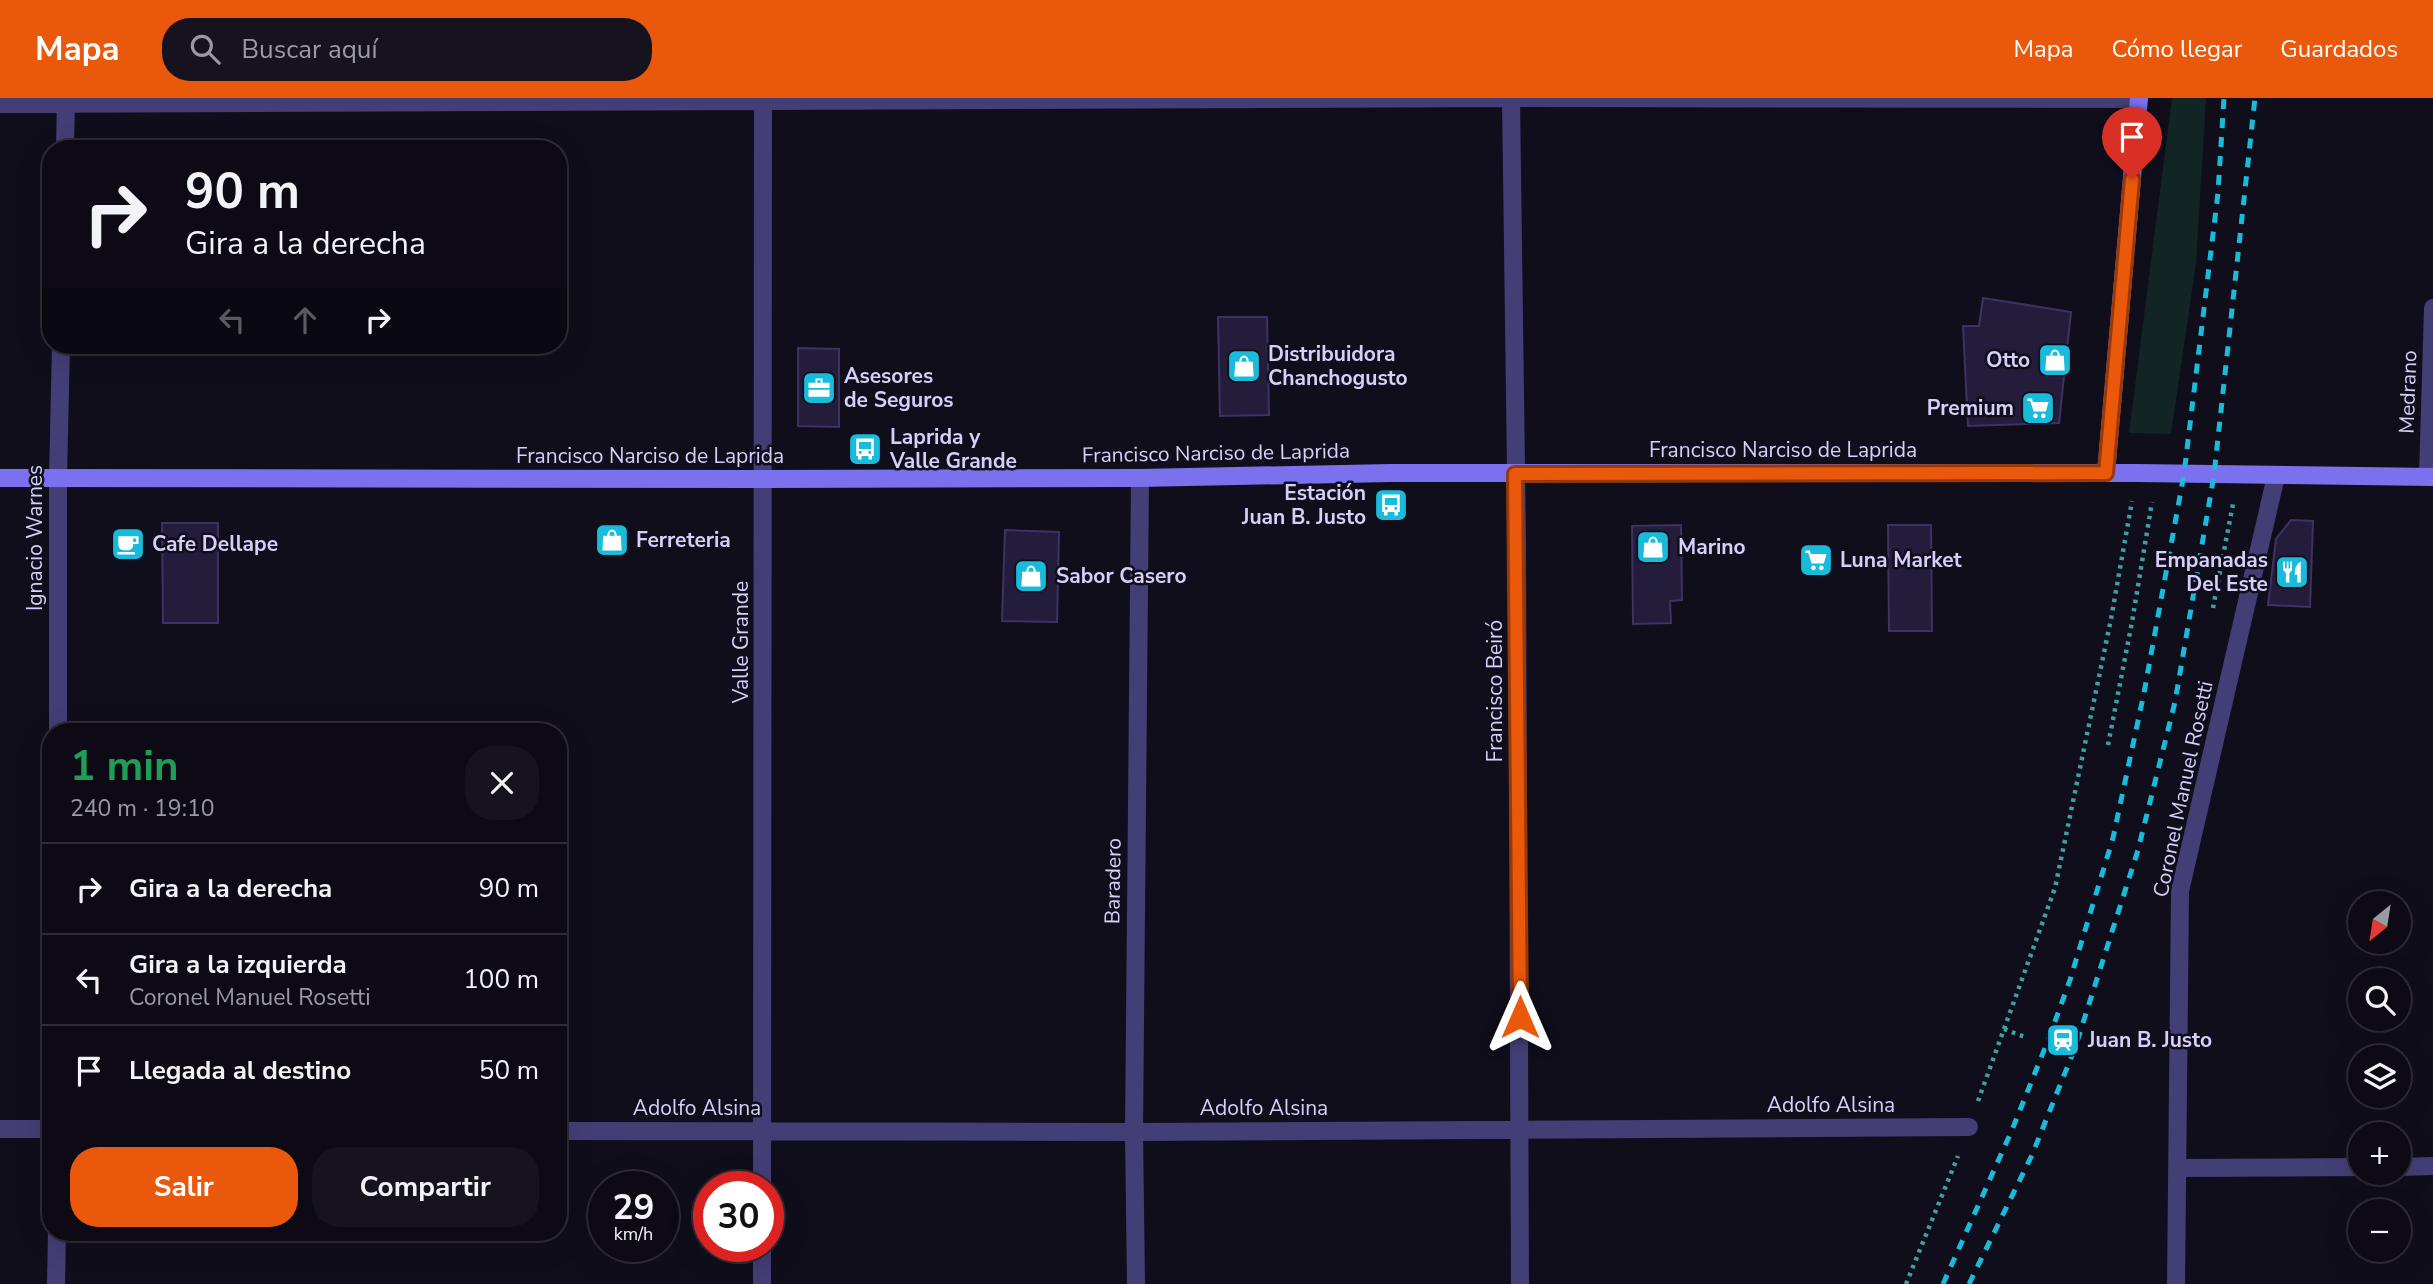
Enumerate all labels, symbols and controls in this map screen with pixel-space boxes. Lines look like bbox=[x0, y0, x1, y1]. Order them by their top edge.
search box bbox=[162, 18, 652, 81]
text: Mapa bbox=[35, 27, 120, 72]
icon: search bbox=[186, 30, 224, 68]
text: Buscar aquí bbox=[242, 32, 377, 67]
text: Mapa bbox=[2013, 33, 2073, 65]
text: Cómo llegar bbox=[2111, 33, 2242, 65]
text: Guardados bbox=[2280, 33, 2398, 65]
pin bbox=[2102, 107, 2162, 179]
icon: arrive bbox=[2113, 118, 2151, 156]
text: 90 m bbox=[185, 158, 300, 225]
icon: right bbox=[70, 168, 161, 259]
text: Gira a la derecha bbox=[185, 222, 426, 265]
icon: left bbox=[213, 301, 251, 339]
icon: ahead bbox=[286, 301, 324, 339]
icon: right bbox=[359, 301, 397, 339]
place label: Distribuidora Chanchogusto bbox=[1268, 340, 1408, 392]
shop icon: Otto bbox=[2036, 341, 2074, 379]
place label: Otto bbox=[1986, 346, 2030, 374]
shop icon: Distribuidora Chanchogusto bbox=[1225, 347, 1263, 385]
street label: Medrano bbox=[2393, 350, 2423, 434]
place label: Asesores de Seguros bbox=[844, 362, 954, 414]
office icon: Asesores de Seguros bbox=[800, 369, 838, 407]
supermarket icon: Premium bbox=[2019, 389, 2057, 427]
place label: Premium bbox=[1927, 394, 2014, 422]
place label: Laprida y Valle Grande bbox=[889, 423, 1017, 475]
bus stop icon: Laprida y Valle Grande bbox=[846, 430, 884, 468]
street label: Francisco Narciso de Laprida bbox=[1649, 436, 1917, 464]
street label: Francisco Narciso de Laprida bbox=[1082, 437, 1350, 469]
street label: Francisco Narciso de Laprida bbox=[516, 442, 784, 470]
street label: Ignacio Warnes bbox=[21, 465, 49, 611]
place label: Estación Juan B. Justo bbox=[1241, 479, 1366, 531]
bus stop icon: Estación Juan B. Justo bbox=[1372, 486, 1410, 524]
shop icon: Ferreteria bbox=[593, 521, 631, 559]
cafe icon: Cafe Dellape bbox=[109, 525, 147, 563]
place label: Ferreteria bbox=[636, 526, 731, 554]
shop icon: Marino bbox=[1634, 528, 1672, 566]
place label: Cafe Dellape bbox=[152, 530, 278, 558]
place label: Marino bbox=[1678, 533, 1746, 561]
supermarket icon: Luna Market bbox=[1797, 541, 1835, 579]
place label: Luna Market bbox=[1840, 546, 1963, 574]
place label: Empanadas Del Este bbox=[2155, 546, 2268, 598]
restaurant icon: Empanadas Del Este bbox=[2273, 553, 2311, 591]
shop icon: Sabor Casero bbox=[1012, 557, 1050, 595]
place label: Sabor Casero bbox=[1056, 562, 1187, 590]
street label: Valle Grande bbox=[727, 581, 755, 704]
street label: Francisco Beiró bbox=[1481, 620, 1509, 762]
street label: Coronel Manuel Rosetti bbox=[2146, 678, 2220, 900]
text: 1 min bbox=[70, 738, 179, 795]
button: close bbox=[465, 746, 539, 820]
text: 240 m · 19:10 bbox=[70, 793, 215, 824]
street label: Baradero bbox=[1098, 838, 1128, 924]
icon: right bbox=[70, 870, 108, 908]
text: Gira a la derecha bbox=[129, 871, 332, 906]
text: 90 m bbox=[479, 871, 539, 906]
north arrow bbox=[2348, 891, 2412, 954]
map controls bbox=[2348, 891, 2411, 1262]
text: Gira a la izquierda bbox=[129, 947, 347, 982]
icon: left bbox=[70, 961, 108, 999]
text: 100 m bbox=[463, 962, 539, 997]
button: search bbox=[2348, 968, 2411, 1031]
position arrow bbox=[1483, 980, 1557, 1054]
text: Coronel Manuel Rosetti bbox=[129, 982, 370, 1013]
station icon: Juan B. Justo bbox=[2044, 1021, 2082, 1059]
place label: Juan B. Justo bbox=[2087, 1026, 2212, 1054]
button: layers bbox=[2348, 1045, 2411, 1108]
icon: arrive bbox=[70, 1052, 108, 1090]
text: Llegada al destino bbox=[129, 1053, 351, 1088]
text: 50 m bbox=[479, 1053, 539, 1088]
street label: Adolfo Alsina bbox=[1767, 1091, 1895, 1119]
street label: Adolfo Alsina bbox=[633, 1094, 761, 1122]
street label: Adolfo Alsina bbox=[1200, 1094, 1328, 1122]
button: + bbox=[2348, 1122, 2411, 1185]
button: Salir bbox=[70, 1147, 298, 1227]
button: Compartir bbox=[312, 1147, 539, 1227]
speed limit sign: 30 bbox=[693, 1171, 784, 1262]
text: 29 bbox=[612, 1184, 655, 1231]
button: − bbox=[2348, 1199, 2411, 1262]
text: km/h bbox=[614, 1222, 653, 1246]

